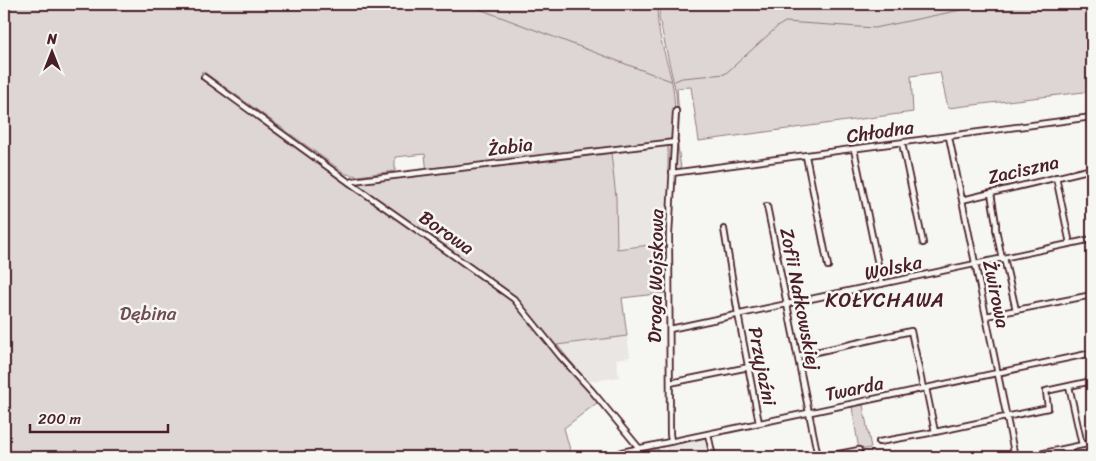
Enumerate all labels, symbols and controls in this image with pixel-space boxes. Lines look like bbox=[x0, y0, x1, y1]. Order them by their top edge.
text: N bbox=[46, 27, 57, 52]
north arrow bbox=[28, 28, 78, 78]
street label: Chłodna bbox=[844, 110, 916, 153]
street label: Żabia bbox=[486, 127, 535, 166]
street label: Zaciszna bbox=[984, 145, 1062, 194]
street label: Borowa bbox=[412, 201, 482, 264]
street label: Droga Wojskowa bbox=[638, 208, 673, 343]
street label: Zofii Nałkowskiej bbox=[771, 225, 831, 374]
street label: Wolska bbox=[861, 245, 925, 290]
street label: Żwirowa bbox=[973, 257, 1020, 332]
district label: KOŁYCHAWA bbox=[825, 283, 945, 318]
park label: Dębina bbox=[120, 297, 177, 330]
street label: Przyjaźni bbox=[739, 324, 786, 409]
street label: Twarda bbox=[822, 366, 887, 411]
scale bar bbox=[30, 401, 168, 433]
text: 200 m bbox=[38, 406, 82, 432]

